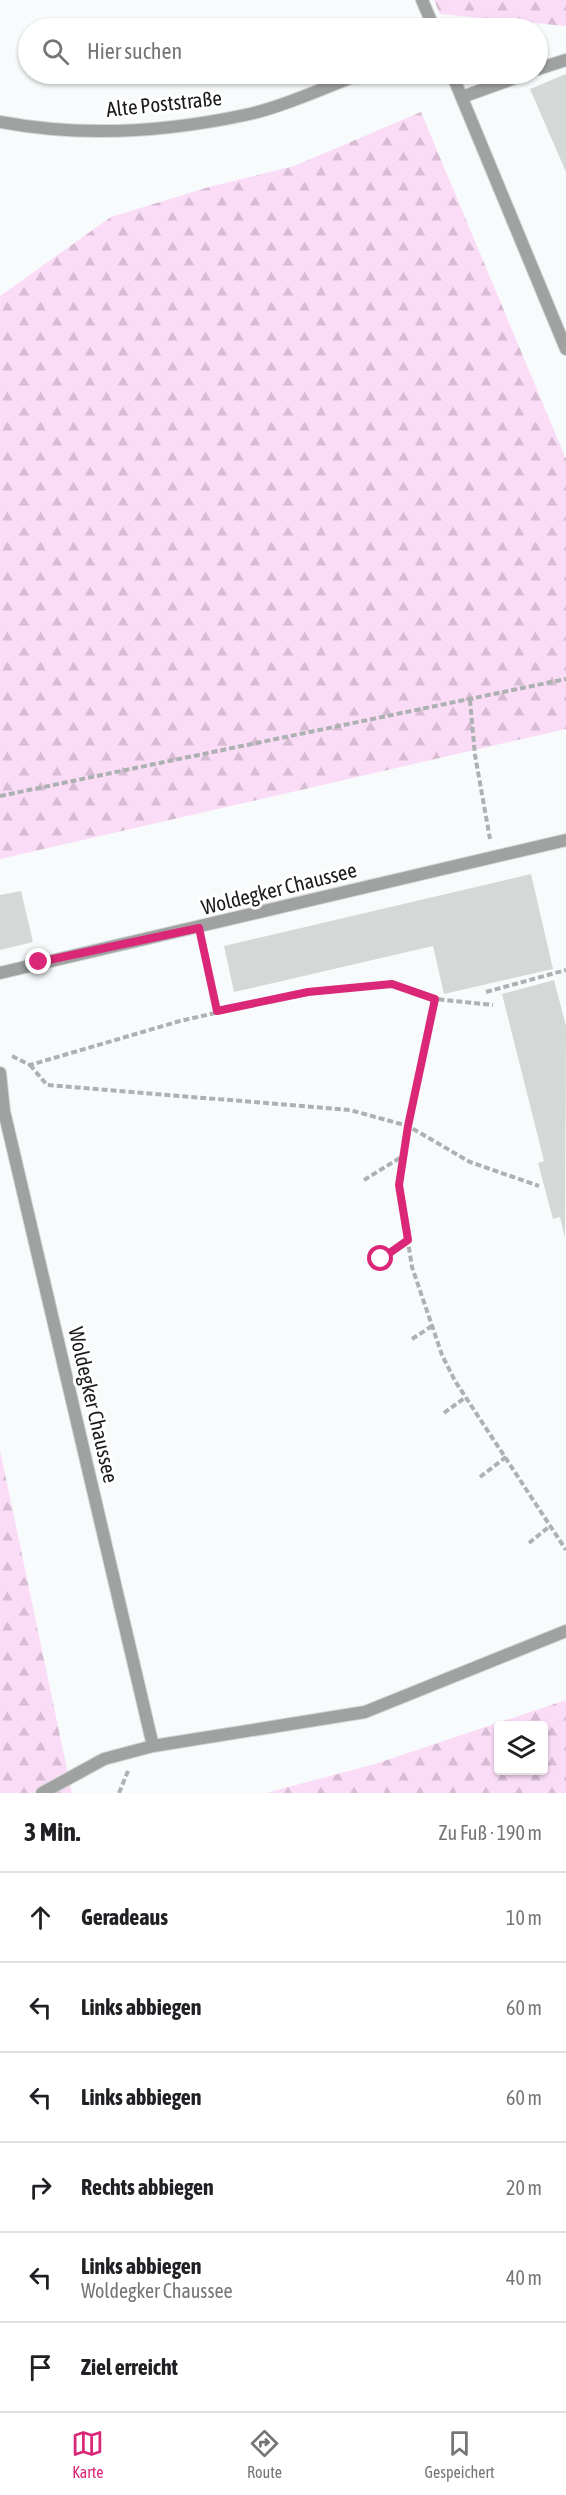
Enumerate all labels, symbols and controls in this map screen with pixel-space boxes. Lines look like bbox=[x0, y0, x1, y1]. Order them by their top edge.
search box bbox=[18, 18, 548, 84]
icon: search bbox=[39, 35, 72, 68]
text: Hier suchen bbox=[87, 38, 182, 64]
street label: Alte Poststraße bbox=[105, 85, 223, 121]
street label: Woldegker Chaussee bbox=[199, 857, 359, 919]
route end bbox=[25, 948, 51, 974]
route start bbox=[367, 1245, 393, 1271]
street label: Woldegker Chaussee bbox=[64, 1325, 124, 1485]
map controls bbox=[494, 1721, 548, 1775]
button: layers bbox=[494, 1721, 548, 1775]
text: 3 Min. bbox=[24, 1817, 80, 1847]
text: Zu Fuß · 190 m bbox=[439, 1821, 542, 1844]
icon: ahead bbox=[24, 1901, 57, 1934]
text: Geradeaus bbox=[81, 1904, 168, 1930]
text: 10 m bbox=[506, 1906, 542, 1929]
icon: left bbox=[24, 1991, 57, 2024]
text: Links abbiegen bbox=[81, 1994, 202, 2020]
text: 60 m bbox=[506, 1996, 542, 2019]
icon: left bbox=[24, 2081, 57, 2114]
text: Links abbiegen bbox=[81, 2084, 202, 2110]
text: 60 m bbox=[506, 2086, 542, 2109]
icon: right bbox=[24, 2171, 57, 2204]
text: Rechts abbiegen bbox=[81, 2174, 214, 2200]
text: 20 m bbox=[506, 2176, 542, 2199]
text: Links abbiegen bbox=[81, 2253, 202, 2279]
icon: left bbox=[24, 2261, 57, 2294]
text: 40 m bbox=[506, 2266, 542, 2289]
text: Woldegker Chaussee bbox=[81, 2279, 233, 2302]
icon: arrive bbox=[24, 2351, 57, 2384]
text: Ziel erreicht bbox=[81, 2354, 178, 2380]
tab: Karte bbox=[71, 2427, 104, 2481]
tab: Route bbox=[247, 2427, 282, 2481]
tab: Gespeichert bbox=[425, 2427, 495, 2481]

